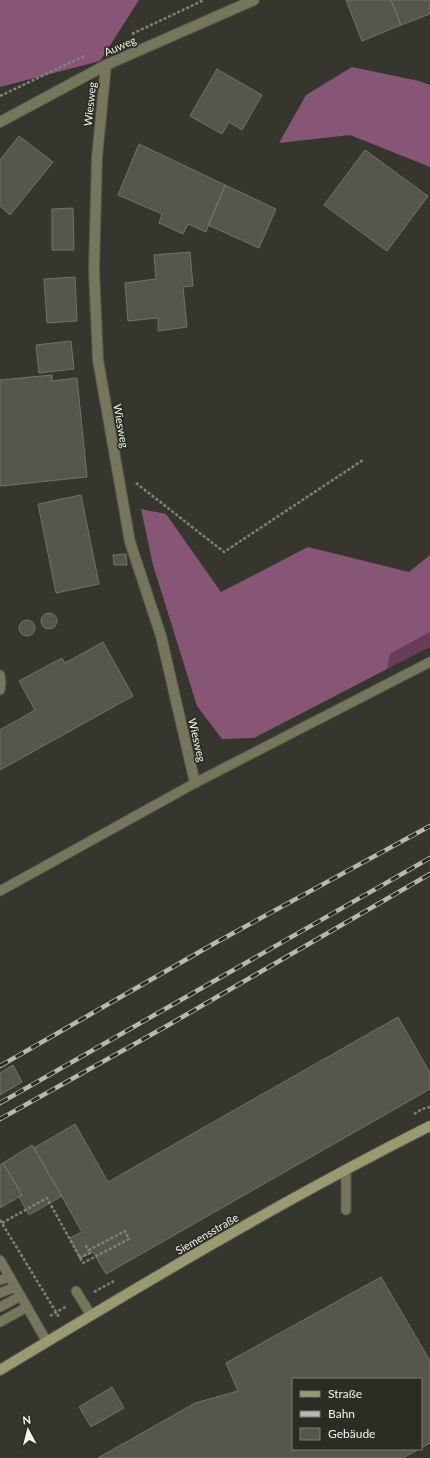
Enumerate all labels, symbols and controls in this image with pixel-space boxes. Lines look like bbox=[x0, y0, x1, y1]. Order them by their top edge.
street label: Auweg bbox=[102, 33, 138, 58]
street label: Wiesweg bbox=[81, 81, 98, 127]
street label: Wiesweg bbox=[111, 403, 132, 449]
street label: Wiesweg bbox=[186, 717, 209, 763]
street label: Siemensstraße bbox=[173, 1210, 241, 1257]
legend bbox=[292, 1378, 422, 1450]
text: Straße bbox=[328, 1386, 362, 1401]
text: Bahn bbox=[328, 1406, 355, 1421]
north arrow bbox=[8, 1410, 48, 1450]
text: N bbox=[22, 1413, 32, 1427]
text: Gebäude bbox=[328, 1426, 375, 1441]

